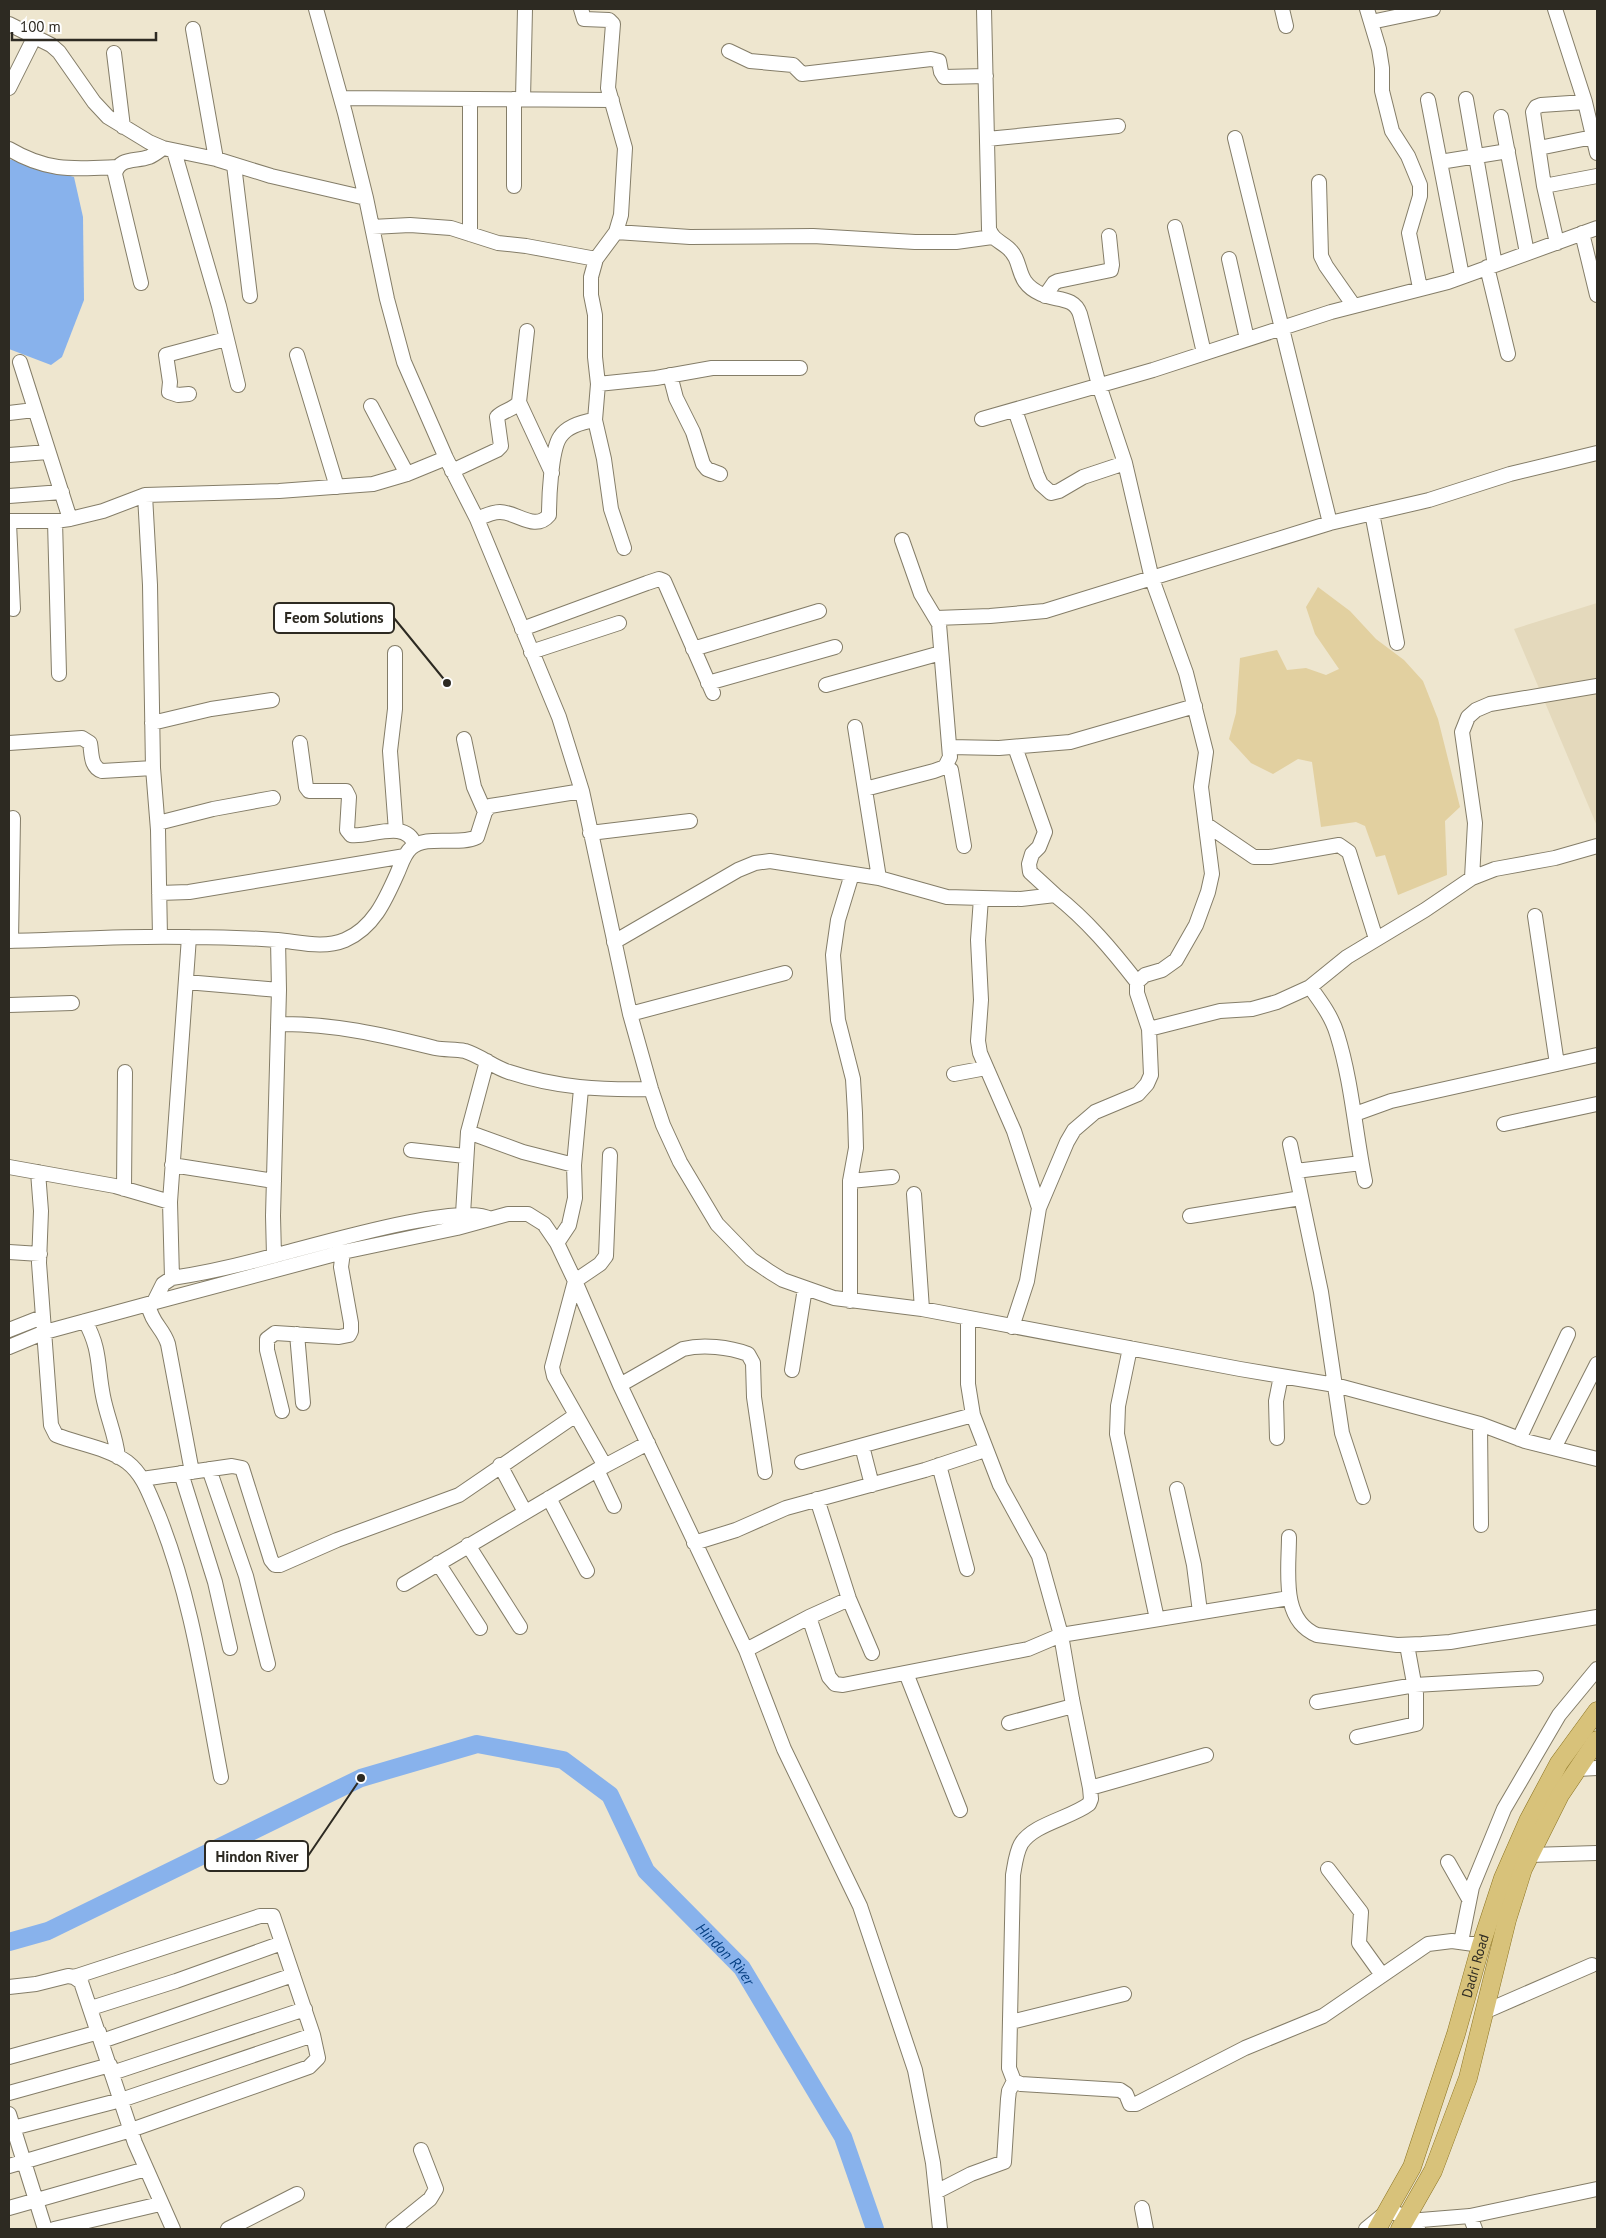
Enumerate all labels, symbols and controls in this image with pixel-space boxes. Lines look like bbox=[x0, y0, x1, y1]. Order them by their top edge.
scale bar bbox=[12, 10, 156, 42]
text: 100 m bbox=[20, 17, 61, 36]
callout: Feom Solutions bbox=[274, 603, 394, 633]
text: Feom Solutions bbox=[284, 608, 384, 627]
callout: Hindon River bbox=[205, 1841, 308, 1871]
text: Hindon River bbox=[215, 1847, 299, 1866]
water label: Hindon River bbox=[692, 1918, 760, 1989]
street label: Dadri Road bbox=[1458, 1932, 1493, 2000]

